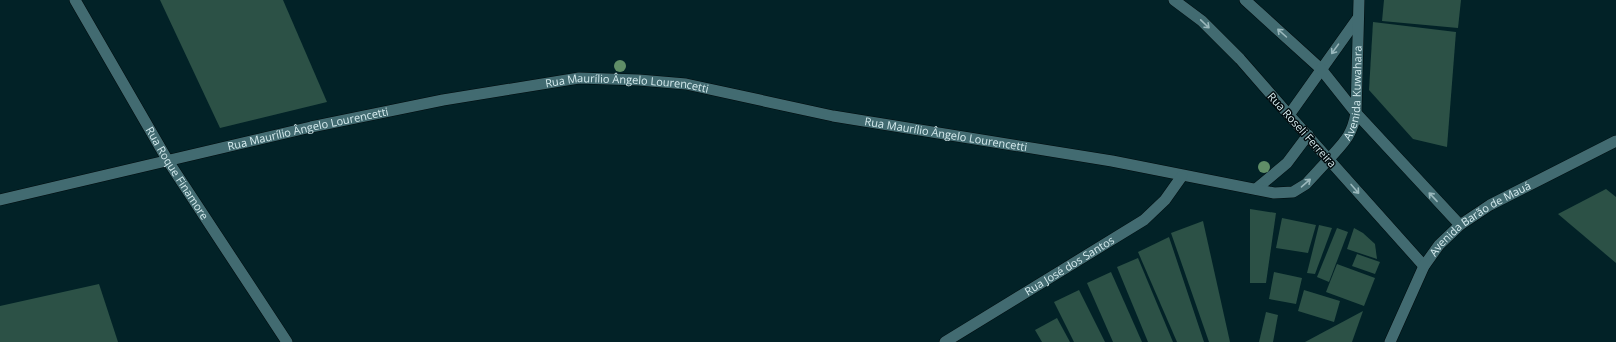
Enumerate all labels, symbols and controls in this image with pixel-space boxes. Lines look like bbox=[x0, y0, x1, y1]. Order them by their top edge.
one-way arrow bbox=[1200, 19, 1210, 29]
one-way arrow bbox=[1277, 29, 1287, 38]
one-way arrow bbox=[1331, 44, 1339, 55]
street label: Avenida Kuwahara bbox=[1339, 45, 1365, 143]
street label: Rua Maurílio Ângelo Lourencetti bbox=[544, 70, 710, 96]
street label: Rua Roseli Ferreira bbox=[1265, 89, 1340, 170]
street label: Rua Maurílio Ângelo Lourencetti bbox=[226, 103, 390, 153]
street label: Rua Maurílio Ângelo Lourencetti bbox=[864, 113, 1028, 154]
street label: Rua Roque Finamore bbox=[143, 124, 212, 222]
one-way arrow bbox=[1300, 178, 1311, 187]
street label: Avenida Barão de Mauá bbox=[1425, 178, 1533, 259]
one-way arrow bbox=[1350, 183, 1359, 194]
one-way arrow bbox=[1429, 192, 1438, 202]
street label: Rua José dos Santos bbox=[1022, 232, 1117, 298]

